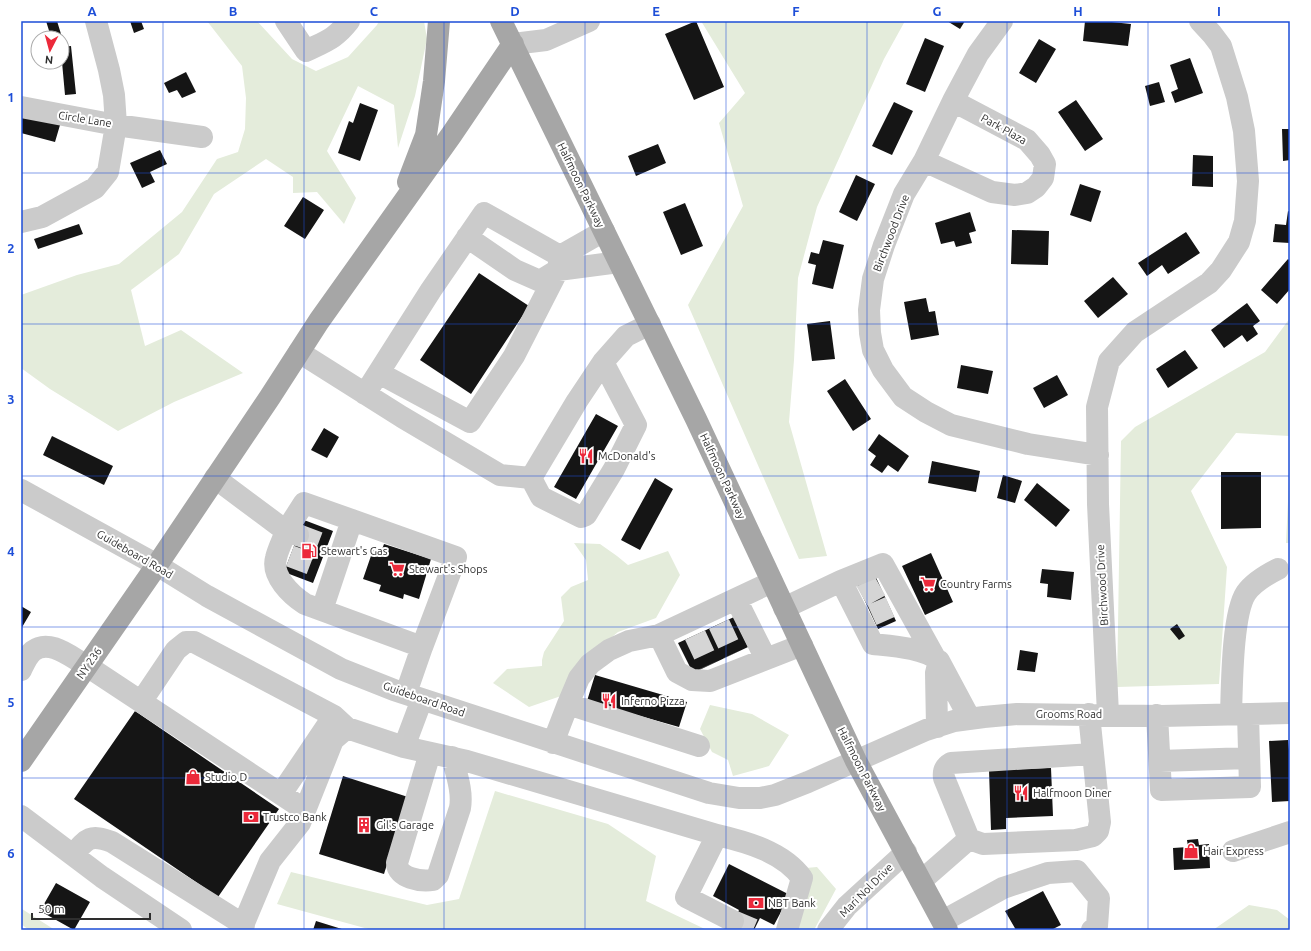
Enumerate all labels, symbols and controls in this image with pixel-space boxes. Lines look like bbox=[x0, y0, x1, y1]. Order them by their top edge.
text: A bbox=[87, 4, 97, 18]
text: B bbox=[229, 4, 238, 18]
text: C bbox=[370, 4, 379, 18]
text: D bbox=[510, 4, 520, 18]
text: E bbox=[652, 4, 660, 18]
text: F bbox=[792, 4, 800, 18]
text: G bbox=[933, 4, 942, 18]
text: H bbox=[1073, 4, 1083, 18]
text: I bbox=[1217, 4, 1221, 18]
north arrow bbox=[30, 30, 70, 70]
text: N bbox=[44, 54, 54, 66]
text: 1 bbox=[7, 90, 15, 104]
street label: Circle Lane bbox=[58, 109, 112, 129]
street label: Park Plaza bbox=[979, 112, 1029, 146]
street label: Halfmoon Parkway bbox=[555, 141, 607, 230]
street label: Birchwood Drive bbox=[871, 193, 911, 273]
text: 2 bbox=[7, 241, 15, 255]
text: 3 bbox=[7, 392, 15, 406]
street label: Halfmoon Parkway bbox=[698, 431, 748, 521]
restaurant icon: McDonald's bbox=[577, 447, 595, 465]
place label: McDonald's bbox=[598, 450, 656, 462]
street label: Guideboard Road bbox=[95, 527, 175, 581]
fuel station icon: Stewart's Gas bbox=[300, 542, 318, 560]
text: 4 bbox=[7, 544, 15, 558]
street label: Birchwood Drive bbox=[1094, 544, 1110, 626]
place label: Stewart's Gas bbox=[321, 545, 388, 557]
supermarket icon: Stewart's Shops bbox=[388, 560, 406, 578]
place label: Stewart's Shops bbox=[409, 563, 488, 575]
supermarket icon: Country Farms bbox=[919, 575, 937, 593]
place label: Country Farms bbox=[940, 578, 1012, 590]
street label: NY 236 bbox=[74, 645, 104, 681]
street label: Guideboard Road bbox=[382, 679, 466, 719]
restaurant icon: Inferno Pizza bbox=[600, 692, 618, 710]
text: 5 bbox=[7, 695, 15, 709]
place label: Inferno Pizza bbox=[621, 695, 685, 707]
street label: Grooms Road bbox=[1036, 708, 1102, 720]
street label: Halfmoon Parkway bbox=[836, 725, 889, 814]
shop icon: Studio D bbox=[184, 768, 202, 786]
place label: Studio D bbox=[205, 771, 247, 783]
restaurant icon: Halfmoon Diner bbox=[1012, 784, 1030, 802]
place label: Halfmoon Diner bbox=[1033, 787, 1112, 799]
bank icon: Trustco Bank bbox=[242, 808, 260, 826]
place label: Trustco Bank bbox=[263, 811, 327, 823]
building icon: Gil's Garage bbox=[355, 816, 373, 834]
place label: Gil's Garage bbox=[376, 819, 434, 831]
shop icon: Hair Express bbox=[1182, 842, 1200, 860]
place label: Hair Express bbox=[1203, 845, 1264, 857]
text: 6 bbox=[7, 846, 15, 860]
street label: Mari Nol Drive bbox=[837, 861, 895, 919]
bank icon: NBT Bank bbox=[747, 894, 765, 912]
scale bar bbox=[32, 895, 150, 921]
place label: NBT Bank bbox=[768, 897, 816, 909]
text: 50 m bbox=[38, 902, 65, 915]

